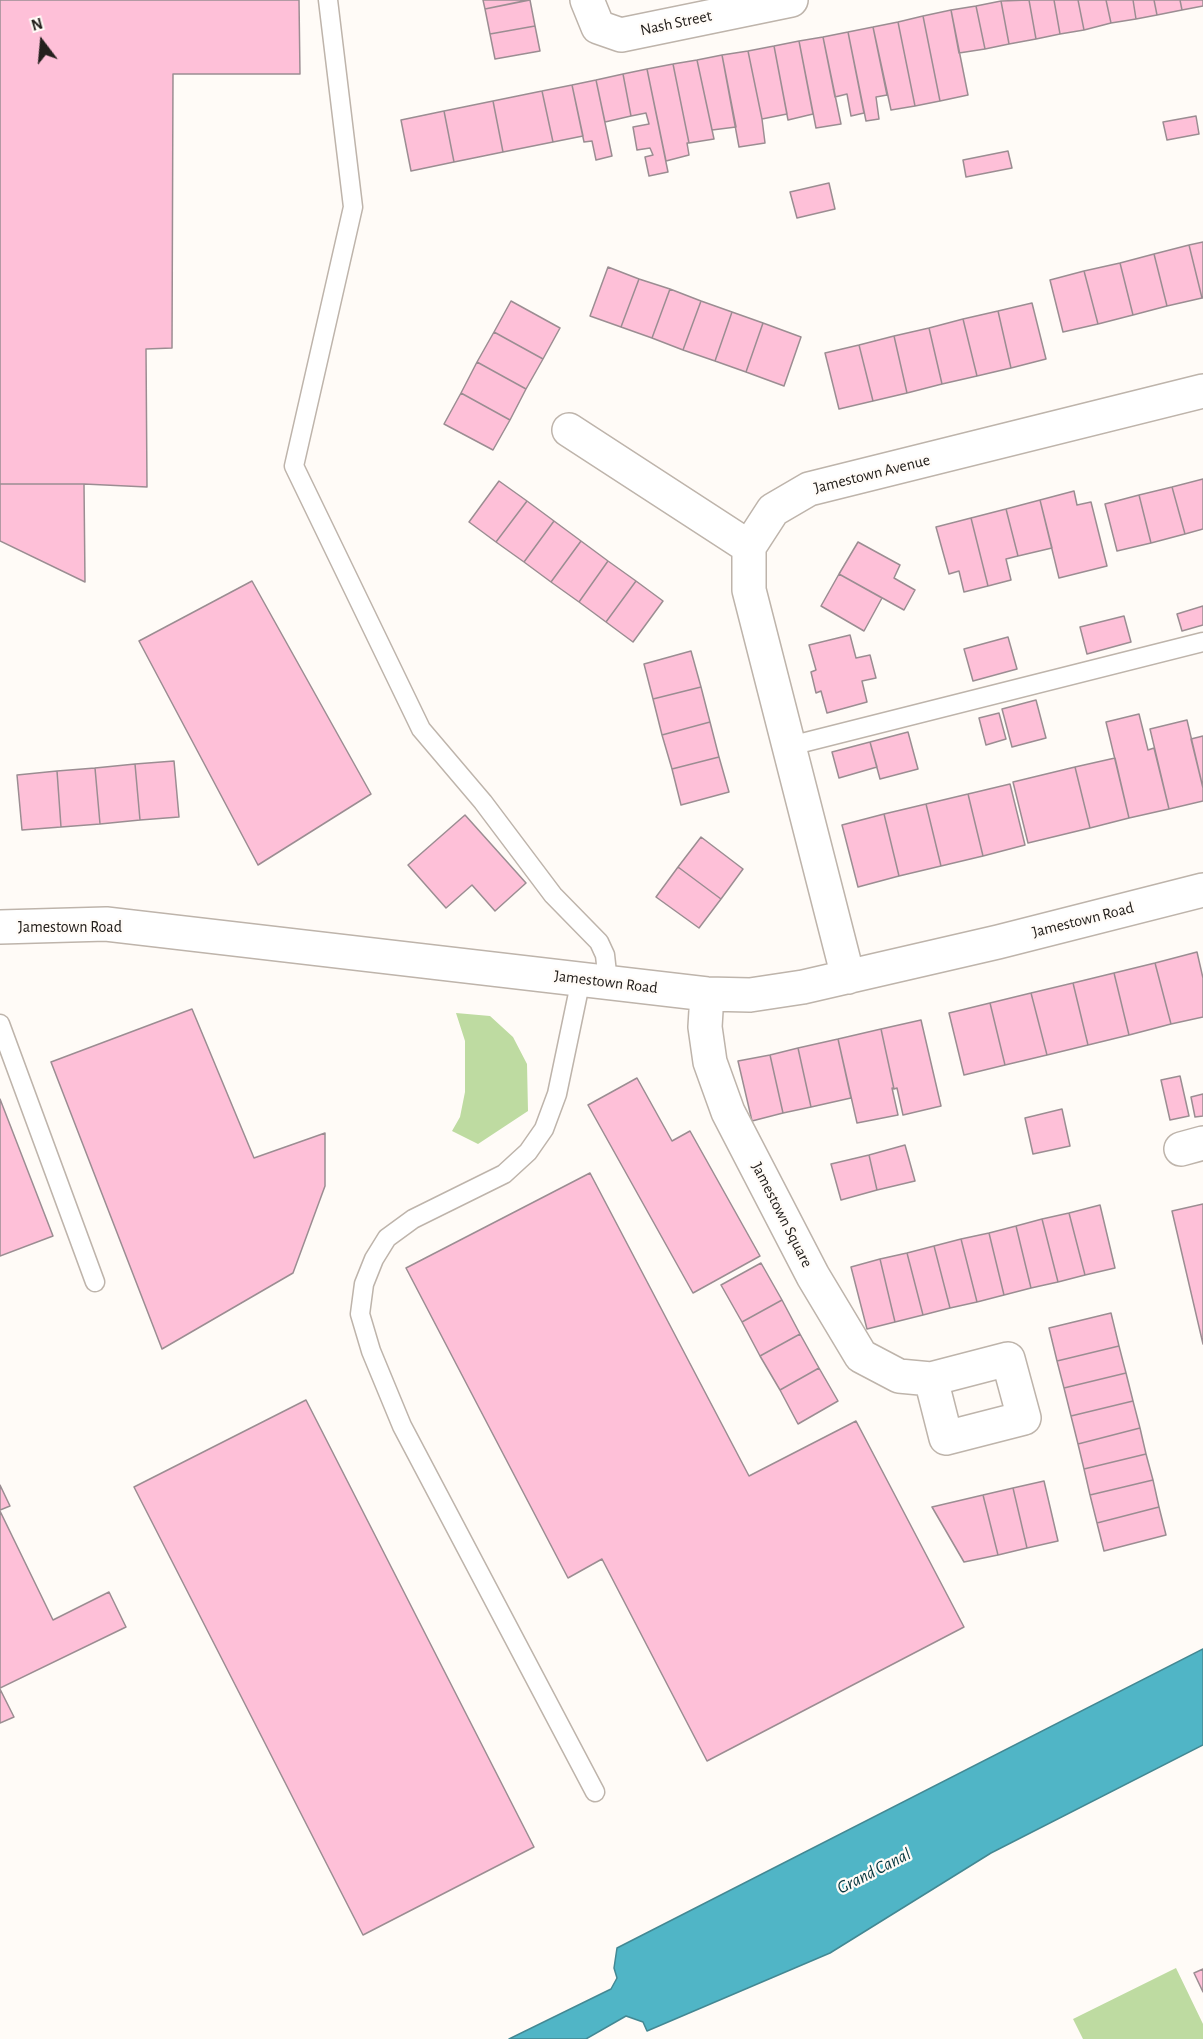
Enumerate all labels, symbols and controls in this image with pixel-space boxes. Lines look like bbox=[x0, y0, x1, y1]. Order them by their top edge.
street label: Nash Street bbox=[639, 6, 713, 40]
north arrow bbox=[12, 12, 72, 72]
text: N bbox=[29, 15, 45, 34]
street label: Jamestown Avenue bbox=[812, 450, 932, 498]
street label: Jamestown Road bbox=[1030, 898, 1136, 942]
street label: Jamestown Road bbox=[18, 917, 122, 937]
street label: Jamestown Road bbox=[553, 966, 659, 998]
street label: Jamestown Square bbox=[747, 1159, 817, 1271]
water label: Grand Canal bbox=[833, 1843, 915, 1899]

